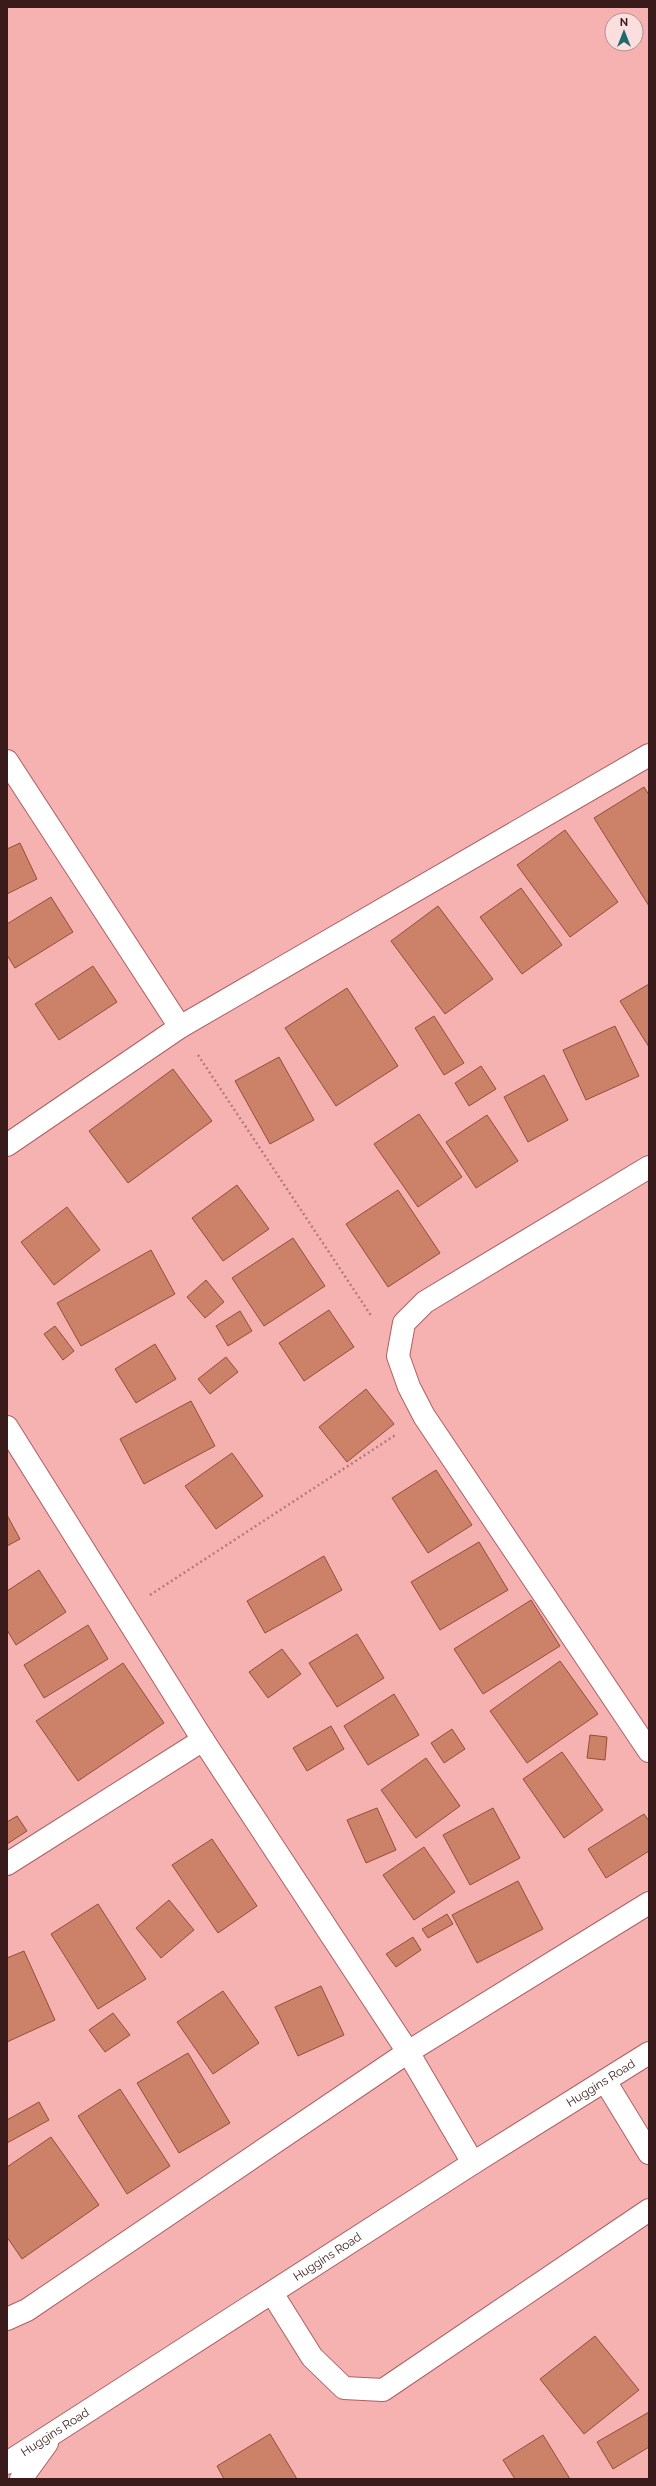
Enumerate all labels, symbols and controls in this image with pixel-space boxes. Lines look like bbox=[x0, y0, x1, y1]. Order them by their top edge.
north arrow bbox=[604, 12, 644, 52]
text: N bbox=[620, 16, 628, 29]
street label: Huggins Road bbox=[564, 2056, 638, 2110]
street label: Huggins Road bbox=[291, 2230, 364, 2284]
street label: Huggins Road bbox=[18, 2405, 92, 2459]

